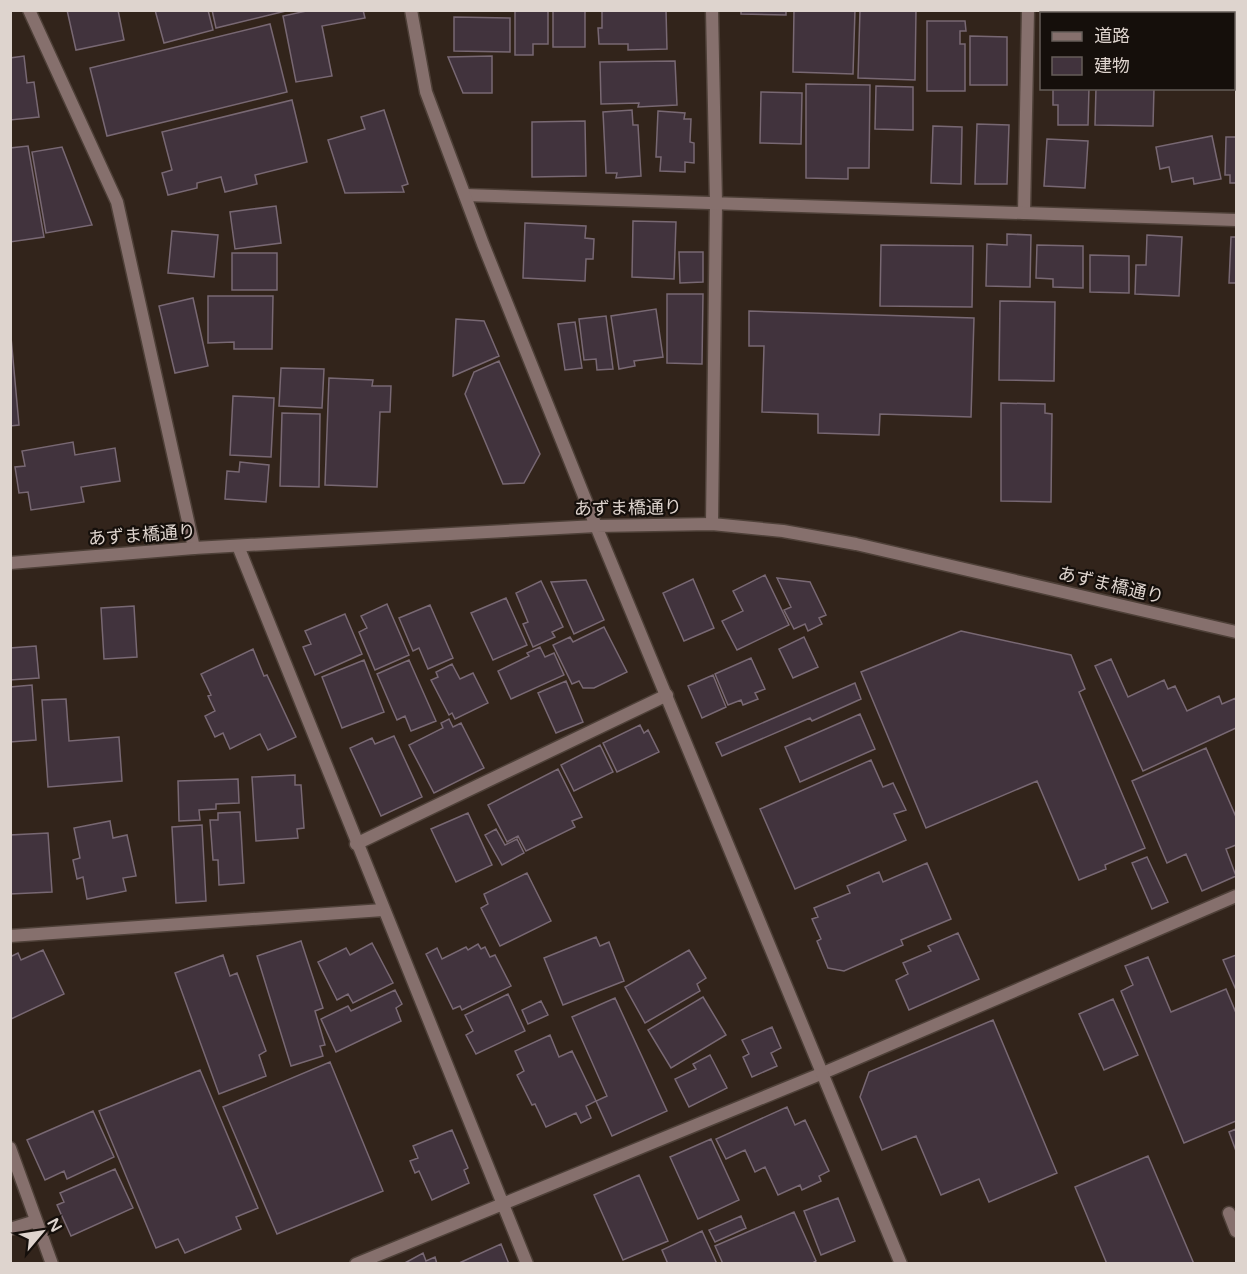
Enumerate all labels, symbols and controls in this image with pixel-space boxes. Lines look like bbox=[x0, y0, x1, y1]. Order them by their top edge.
legend bbox=[1040, 12, 1235, 90]
text: 道路 bbox=[1094, 25, 1130, 47]
text: 建物 bbox=[1094, 55, 1130, 77]
street label: あずま橋通り bbox=[574, 496, 682, 520]
street label: あずま橋通り bbox=[87, 520, 197, 550]
street label: あずま橋通り bbox=[1056, 562, 1166, 608]
north arrow bbox=[12, 1202, 72, 1262]
text: N bbox=[42, 1215, 66, 1236]

